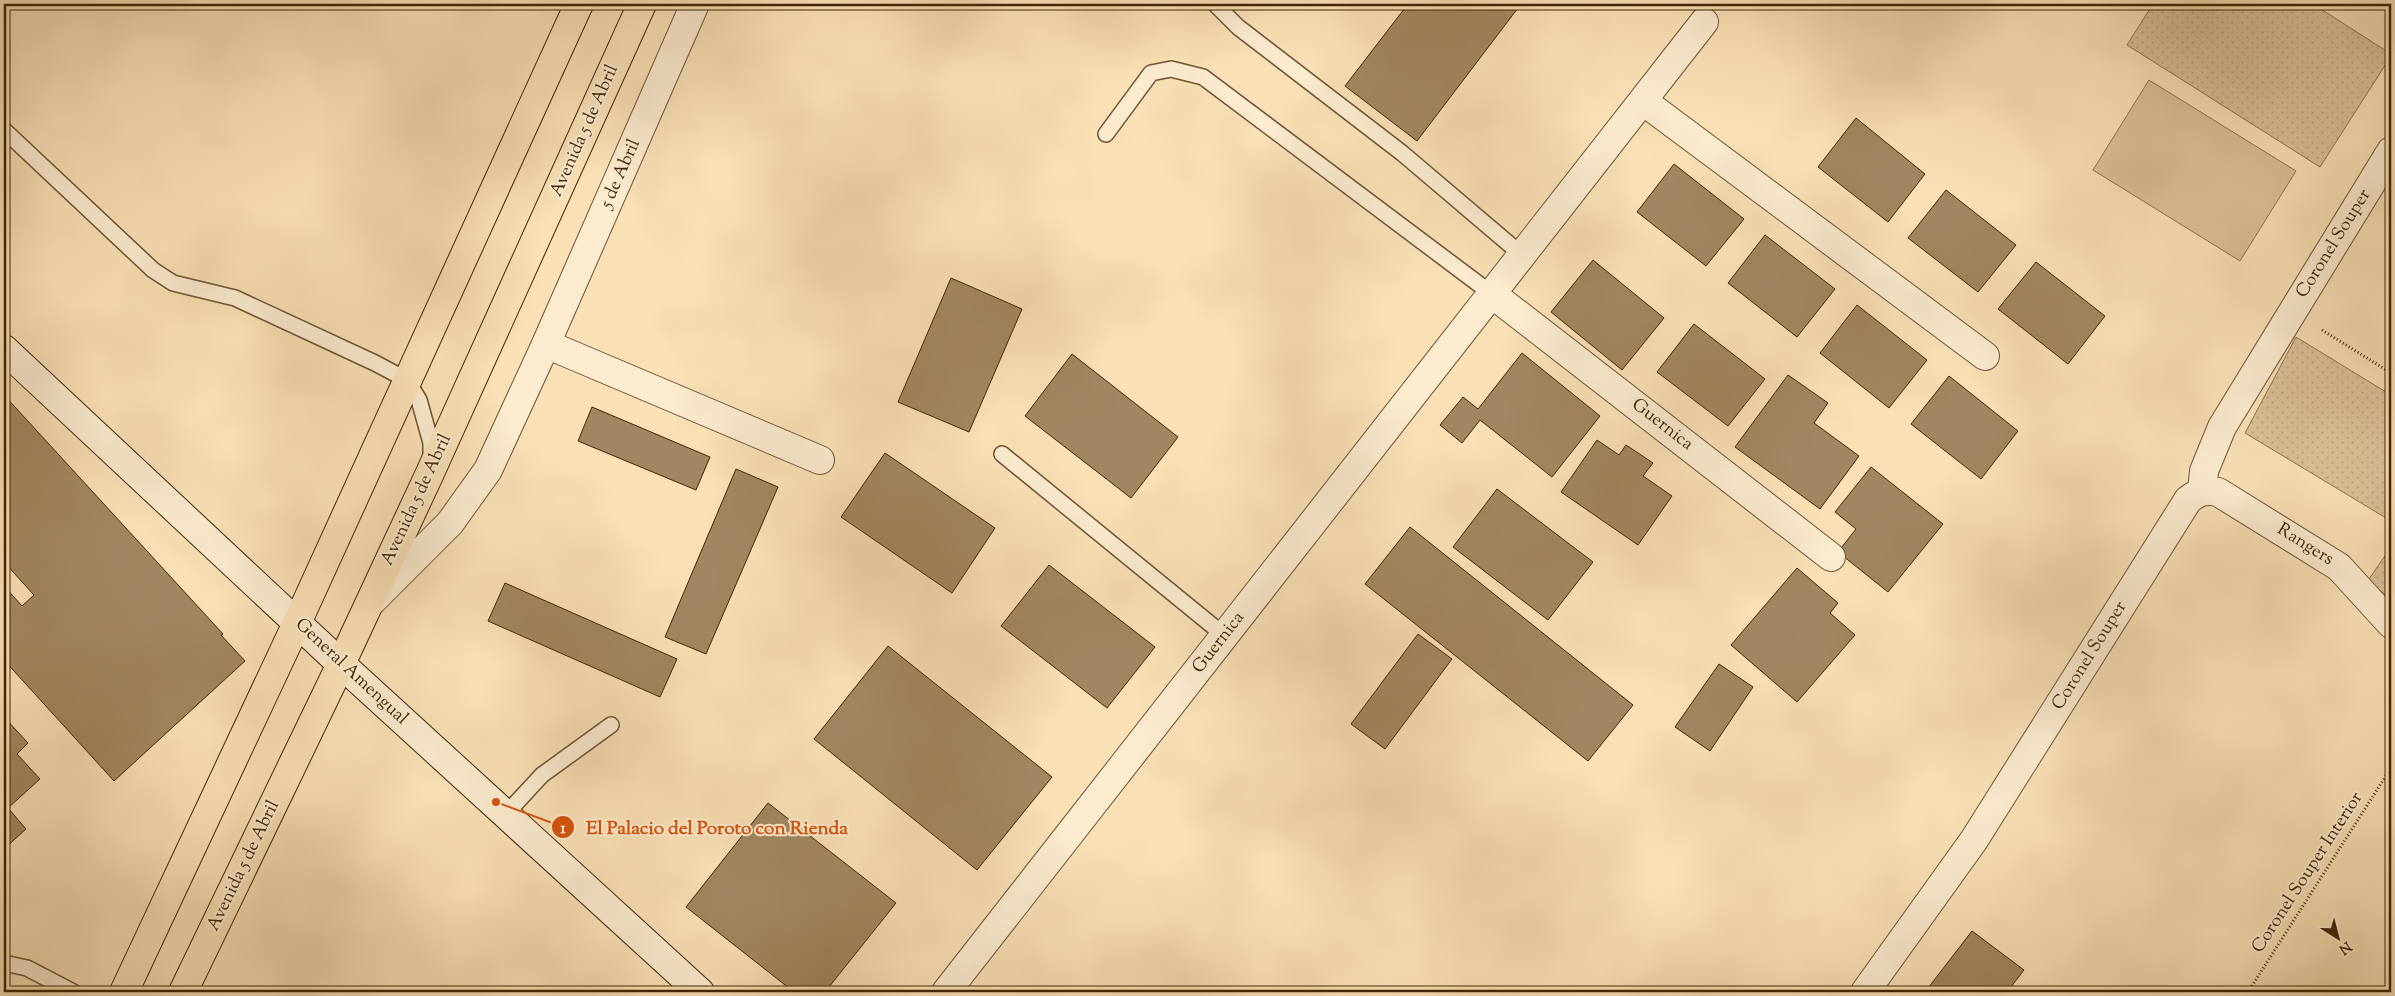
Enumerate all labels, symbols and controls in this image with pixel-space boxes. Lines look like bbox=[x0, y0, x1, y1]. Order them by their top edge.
street label: Avenida 5 de Abril bbox=[546, 62, 624, 200]
street label: 5 de Abril bbox=[596, 136, 646, 212]
street label: Coronel Souper bbox=[2290, 184, 2378, 304]
street label: Guernica bbox=[1625, 392, 1699, 458]
street label: Avenida 5 de Abril bbox=[375, 430, 459, 570]
street label: Rangers bbox=[2272, 517, 2338, 573]
street label: Coronel Souper bbox=[2046, 596, 2134, 716]
street label: Guernica bbox=[1186, 606, 1252, 680]
street label: General Amengual bbox=[289, 613, 413, 731]
street label: Coronel Souper Interior bbox=[2246, 787, 2370, 959]
street label: Avenida 5 de Abril bbox=[201, 796, 287, 936]
callout: El Palacio del Poroto con Rienda bbox=[551, 810, 858, 844]
text: El Palacio del Poroto con Rienda bbox=[586, 816, 848, 843]
text: 1 bbox=[560, 819, 566, 840]
north arrow bbox=[2312, 914, 2362, 964]
text: N bbox=[2334, 936, 2355, 958]

